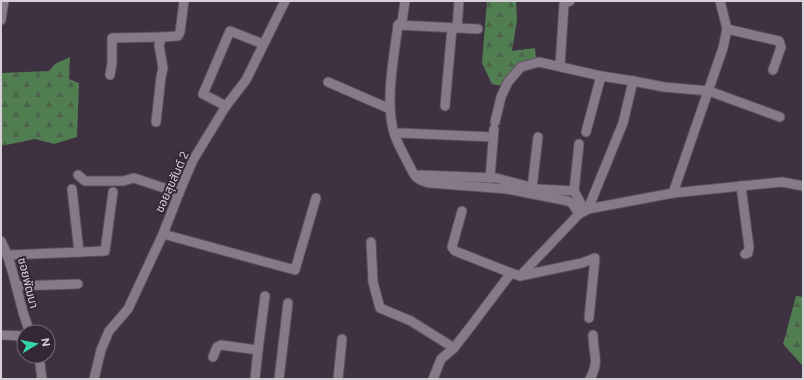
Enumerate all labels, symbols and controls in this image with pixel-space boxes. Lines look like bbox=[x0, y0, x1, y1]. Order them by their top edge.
street label: ซอยสุขสันต์ 2 bbox=[152, 149, 192, 215]
street label: ซอยพัฒนา bbox=[15, 256, 41, 310]
north arrow bbox=[16, 324, 56, 364]
text: N bbox=[38, 337, 52, 348]

